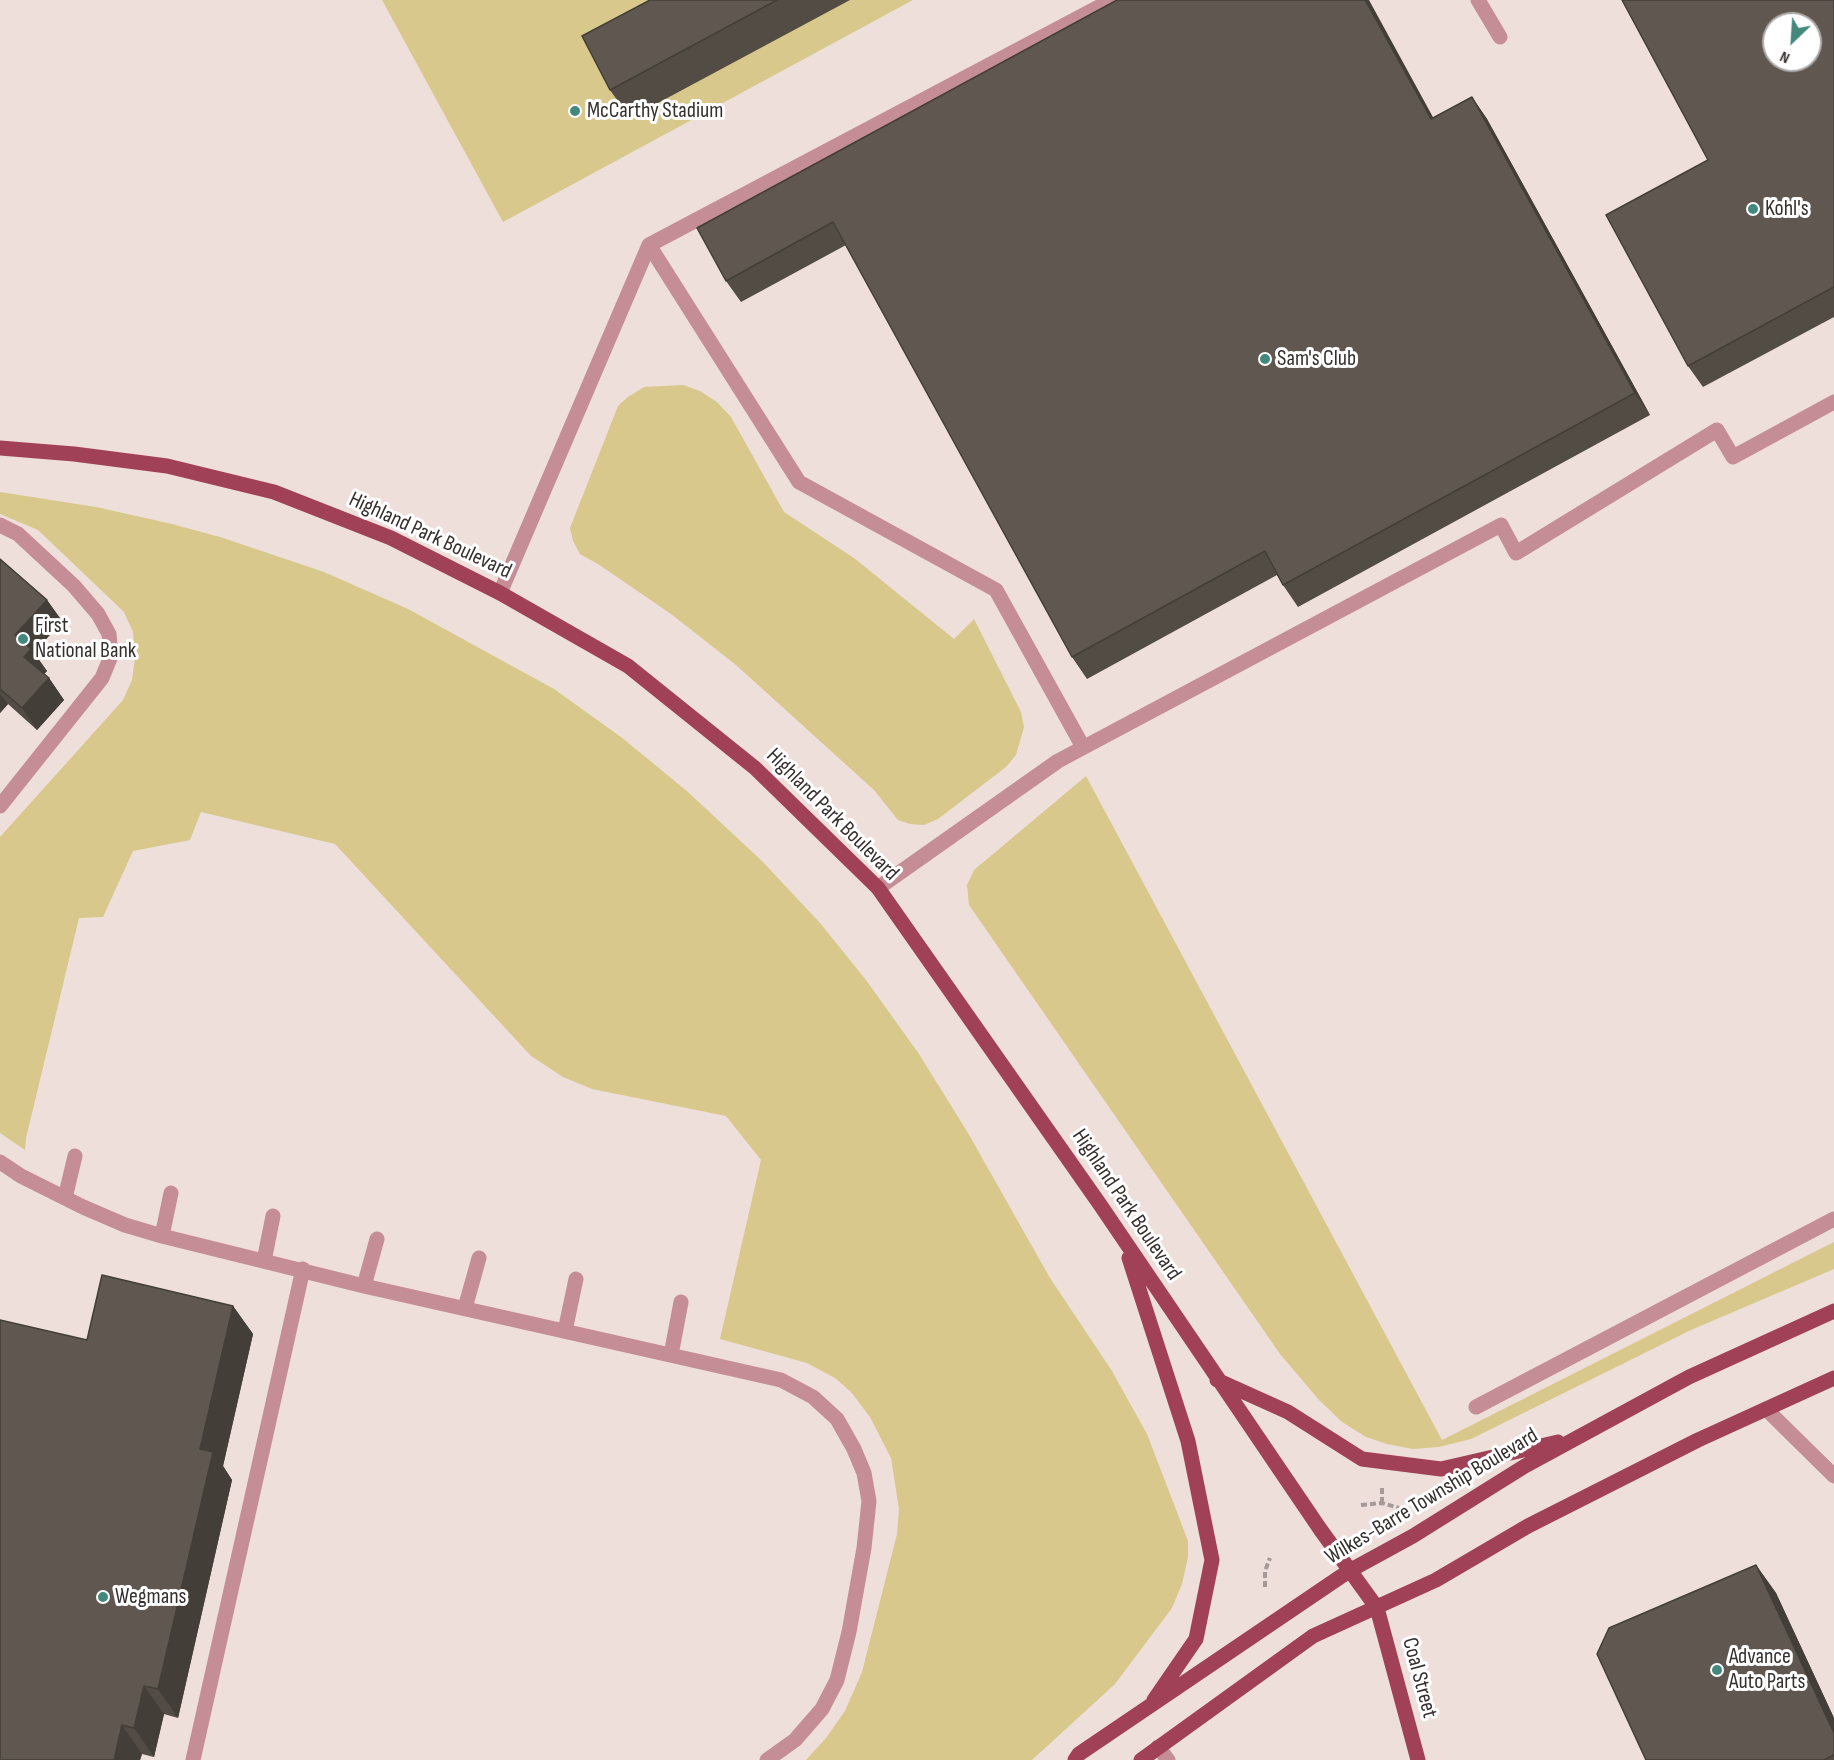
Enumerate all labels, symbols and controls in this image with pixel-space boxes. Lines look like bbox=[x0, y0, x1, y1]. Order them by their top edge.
north arrow bbox=[1762, 12, 1822, 72]
text: N bbox=[1777, 47, 1793, 67]
place label: McCarthy Stadium bbox=[587, 98, 723, 124]
marker: McCarthy Stadium bbox=[568, 104, 582, 118]
place label: Kohl's bbox=[1765, 196, 1809, 222]
marker: Kohl's bbox=[1746, 202, 1760, 216]
place label: Sam's Club bbox=[1277, 346, 1356, 372]
marker: Sam's Club bbox=[1258, 352, 1272, 366]
street label: Highland Park Boulevard bbox=[344, 487, 516, 585]
place label: First National Bank bbox=[35, 613, 136, 664]
marker: First National Bank bbox=[16, 632, 30, 646]
street label: Highland Park Boulevard bbox=[760, 743, 904, 887]
street label: Highland Park Boulevard bbox=[1066, 1124, 1186, 1286]
street label: Wilkes-Barre Township Boulevard bbox=[1321, 1423, 1543, 1571]
place label: Wegmans bbox=[115, 1584, 186, 1610]
marker: Wegmans bbox=[96, 1590, 110, 1604]
street label: Coal Street bbox=[1396, 1635, 1442, 1721]
place label: Advance Auto Parts bbox=[1729, 1644, 1805, 1696]
marker: Advance Auto Parts bbox=[1710, 1663, 1724, 1677]

